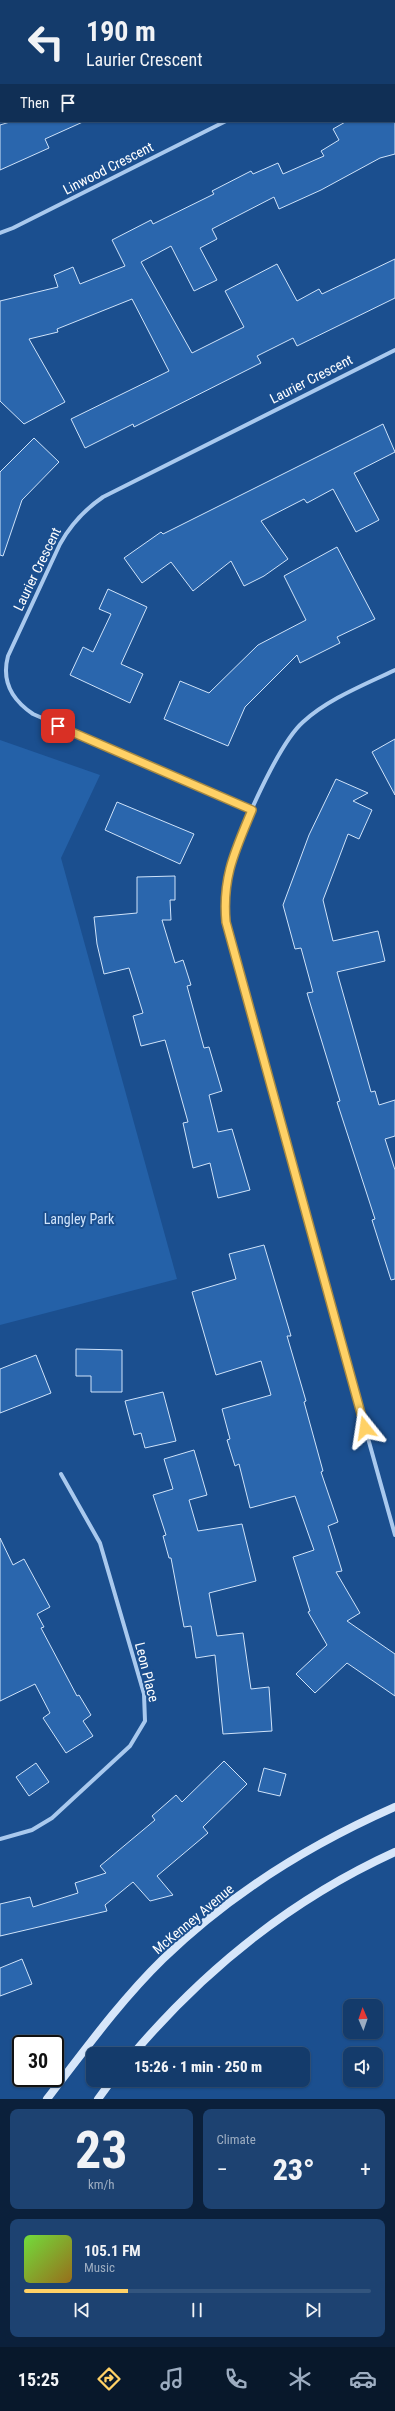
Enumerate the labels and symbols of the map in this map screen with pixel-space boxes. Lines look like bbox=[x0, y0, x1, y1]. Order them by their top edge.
street label: Linwood Crescent bbox=[60, 138, 156, 198]
street label: Laurier Crescent bbox=[267, 351, 355, 407]
street label: Laurier Crescent bbox=[10, 525, 64, 613]
pin bbox=[41, 709, 75, 743]
park label: Langley Park bbox=[44, 1211, 115, 1227]
position arrow bbox=[344, 1407, 386, 1449]
street label: Leon Place bbox=[132, 1640, 162, 1704]
street label: McKenney Avenue bbox=[149, 1880, 237, 1957]
north arrow bbox=[343, 1999, 383, 2039]
speed limit sign: 30 bbox=[12, 2035, 64, 2087]

